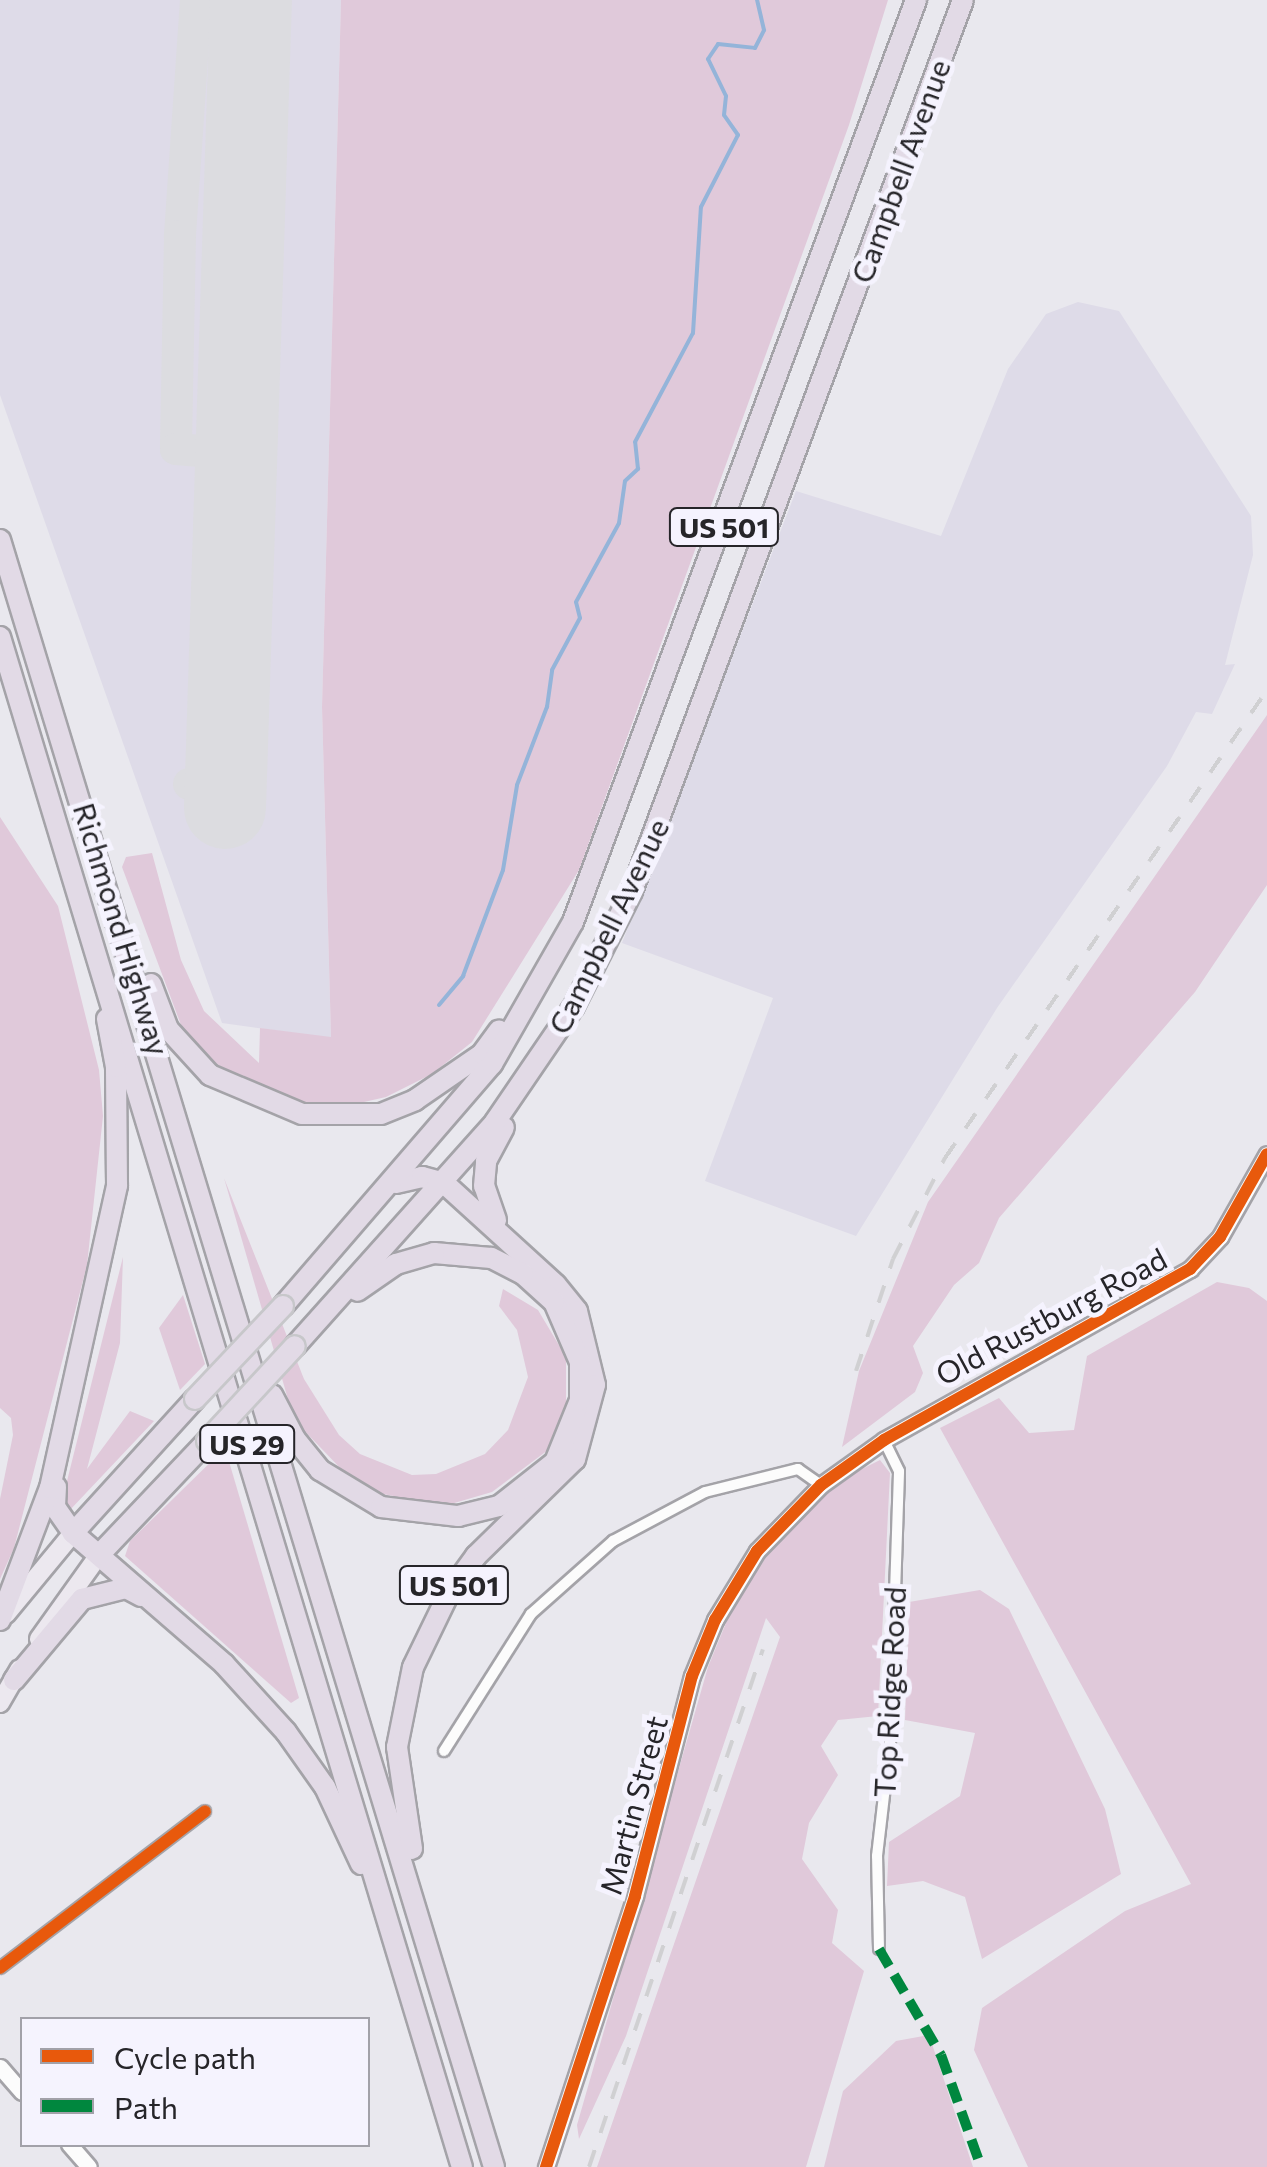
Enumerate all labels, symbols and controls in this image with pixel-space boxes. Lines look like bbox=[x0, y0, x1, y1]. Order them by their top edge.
street label: Campbell Avenue bbox=[843, 55, 957, 287]
road number: US 501 bbox=[666, 504, 782, 550]
street label: Richmond Highway bbox=[66, 798, 178, 1060]
street label: Campbell Avenue bbox=[540, 813, 676, 1039]
street label: Old Rustburg Road bbox=[929, 1240, 1173, 1392]
road number: US 29 bbox=[197, 1421, 297, 1467]
road number: US 501 bbox=[396, 1562, 512, 1608]
street label: Top Ridge Road bbox=[866, 1586, 912, 1798]
street label: Martin Street bbox=[592, 1712, 674, 1898]
legend bbox=[20, 2017, 370, 2147]
text: Cycle path bbox=[114, 2038, 256, 2075]
text: Path bbox=[114, 2088, 178, 2125]

